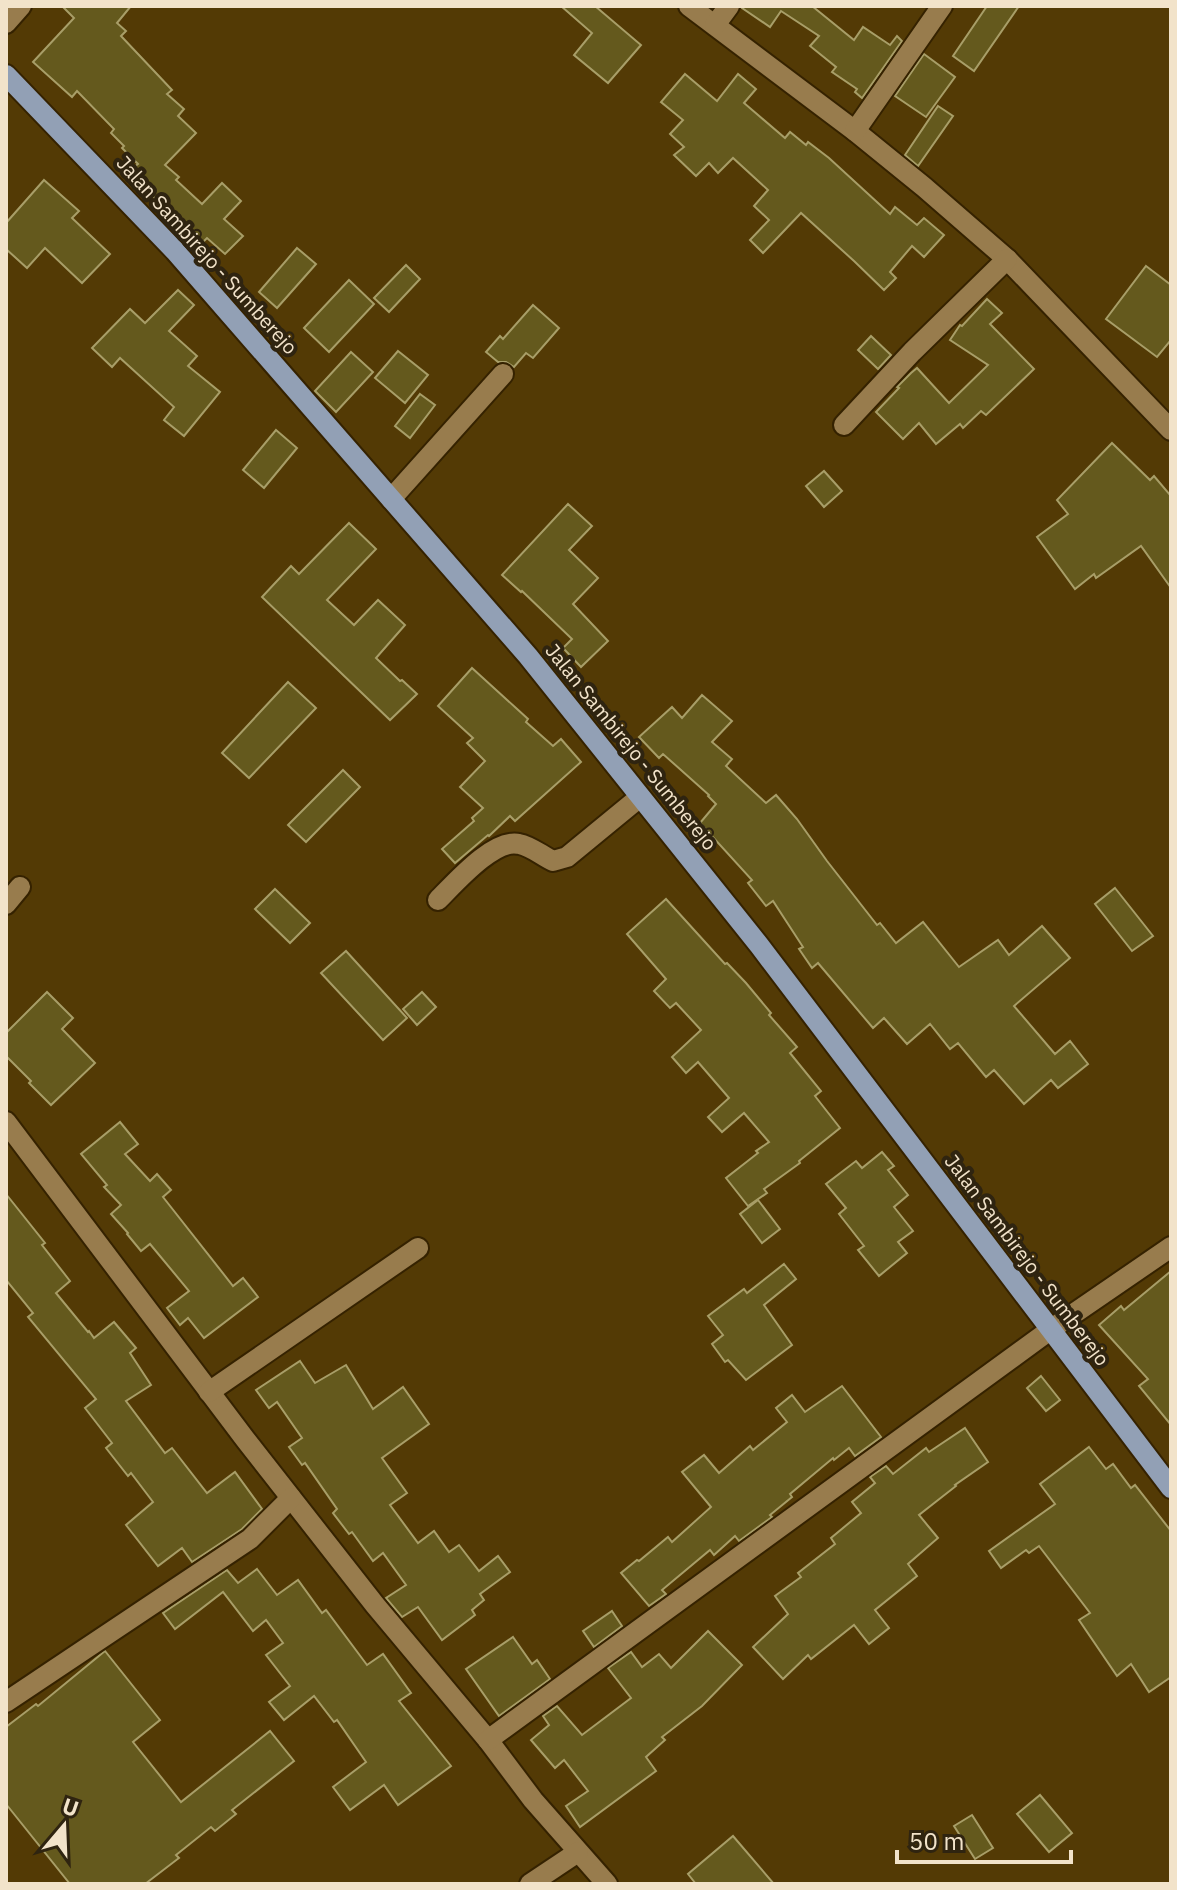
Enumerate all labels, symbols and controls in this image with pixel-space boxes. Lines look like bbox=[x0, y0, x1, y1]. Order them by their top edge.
street label: Jalan Sambirejo - Sumberejo bbox=[111, 149, 304, 360]
street label: Jalan Sambirejo - Sumberejo bbox=[539, 638, 723, 856]
street label: Jalan Sambirejo - Sumberejo bbox=[939, 1148, 1116, 1371]
north arrow bbox=[24, 1786, 104, 1866]
text: U bbox=[59, 1790, 83, 1823]
scale bar bbox=[897, 1814, 1071, 1864]
text: 50 m bbox=[909, 1825, 964, 1857]

